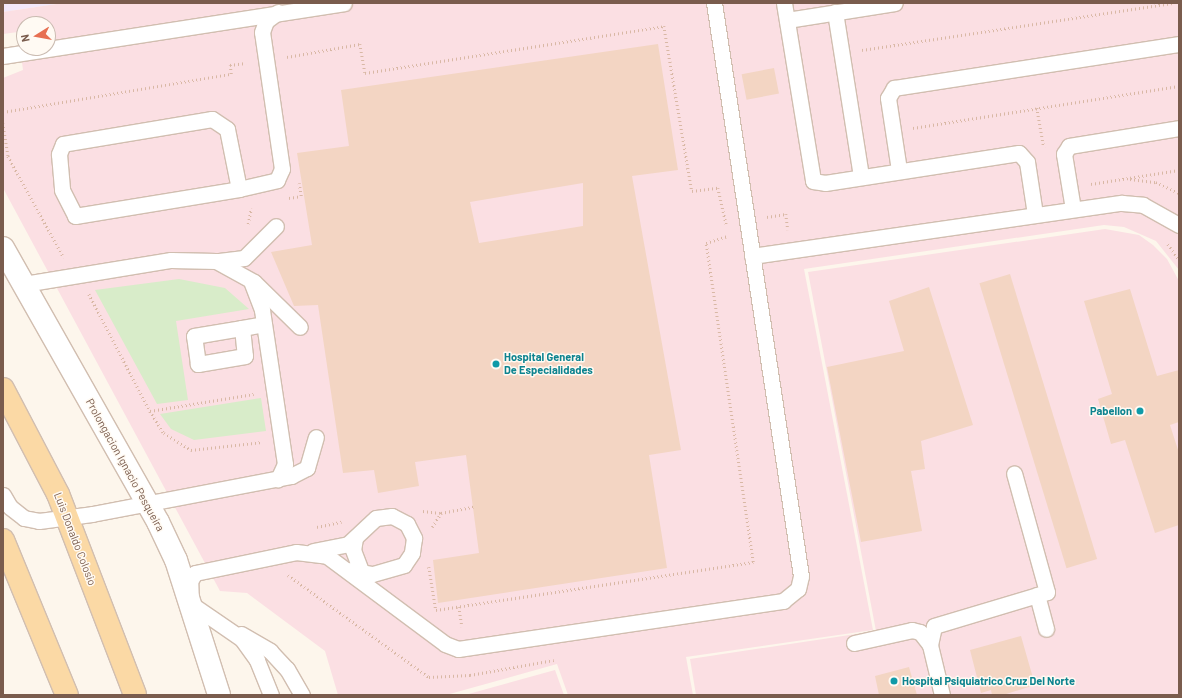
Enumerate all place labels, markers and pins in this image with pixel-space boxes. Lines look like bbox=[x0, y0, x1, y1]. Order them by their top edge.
place label: Hospital General De Especialidades bbox=[504, 351, 593, 377]
marker: Hospital General De Especialidades bbox=[491, 359, 501, 369]
place label: Pabellon bbox=[1090, 404, 1132, 418]
marker: Pabellon bbox=[1135, 406, 1145, 416]
place label: Hospital Psiquiatrico Cruz Del Norte bbox=[902, 674, 1075, 688]
marker: Hospital Psiquiatrico Cruz Del Norte bbox=[889, 676, 899, 686]

